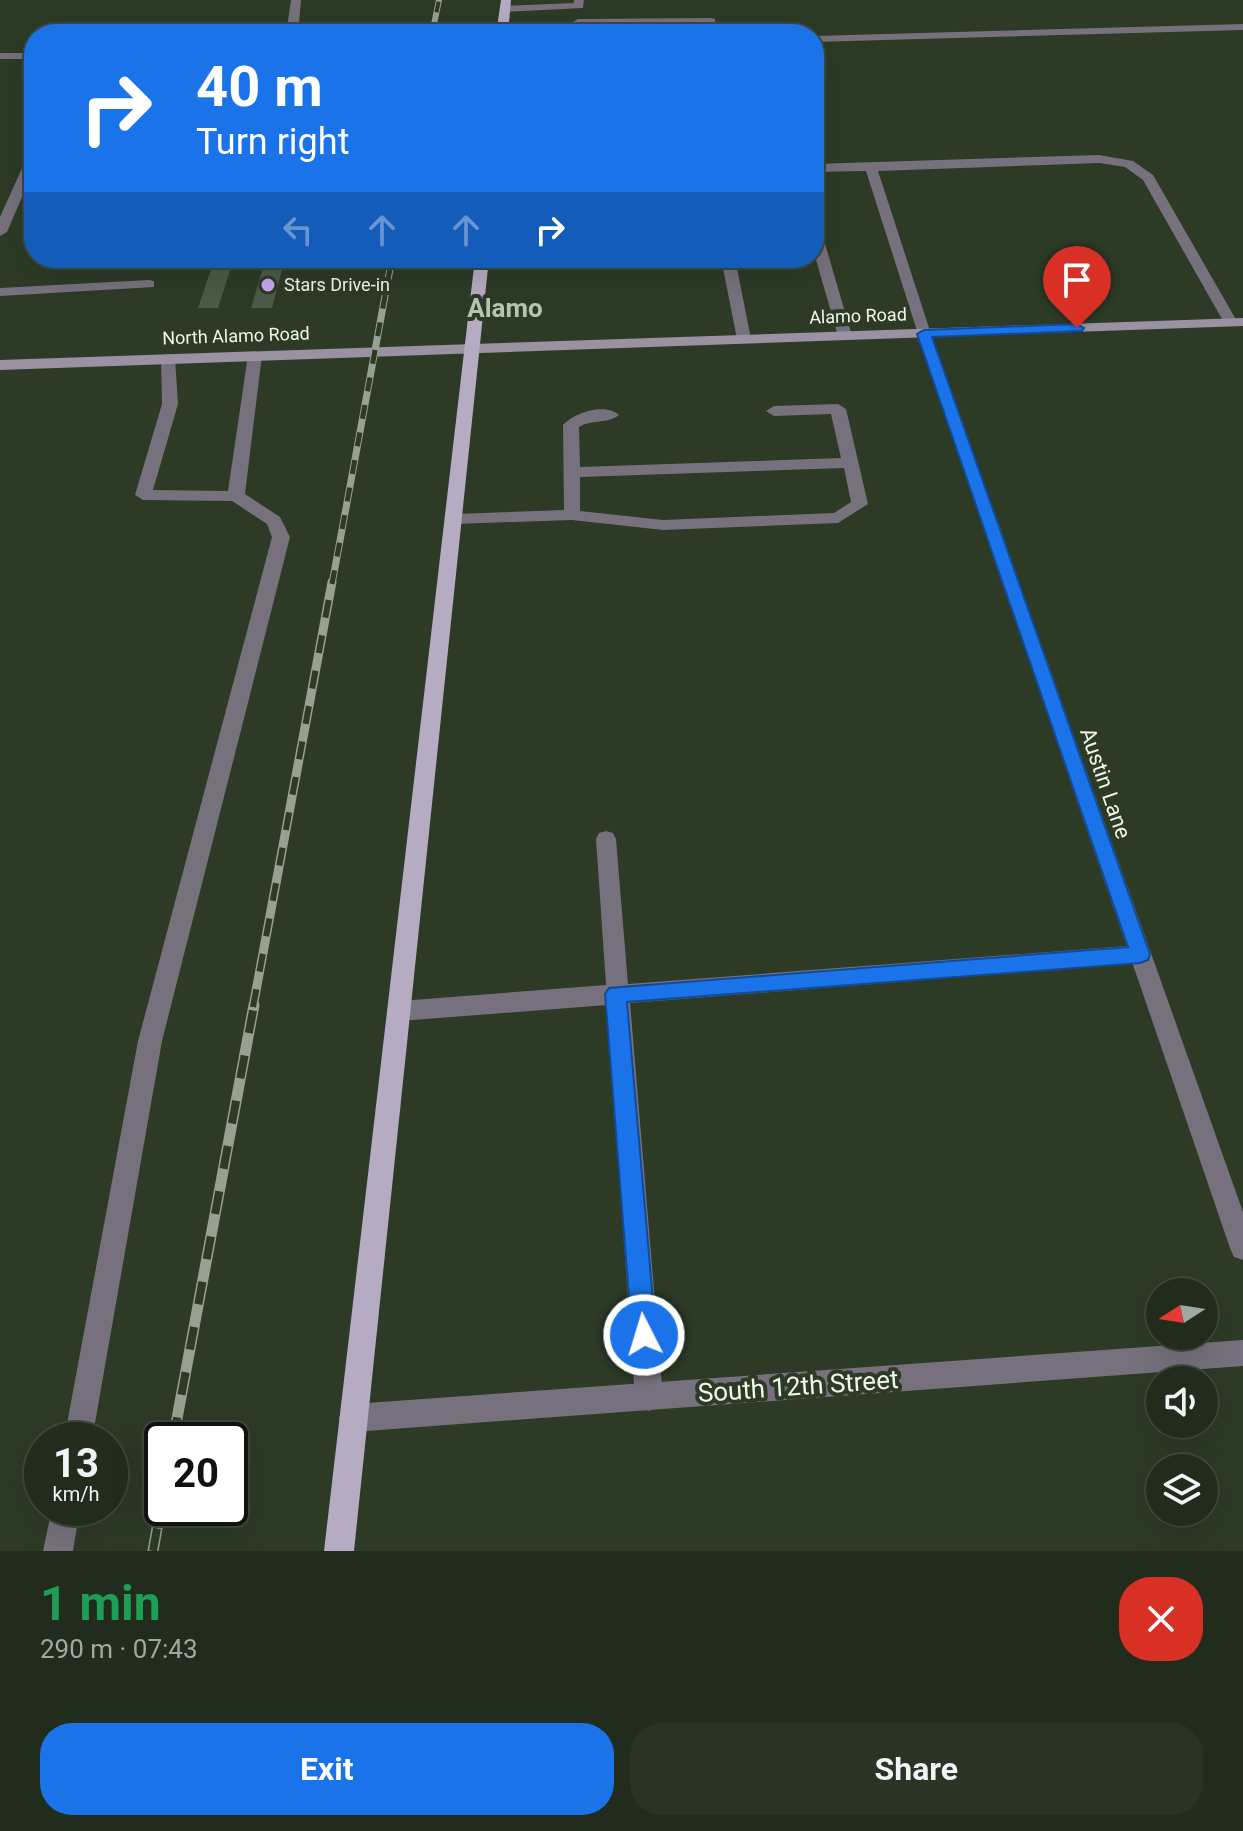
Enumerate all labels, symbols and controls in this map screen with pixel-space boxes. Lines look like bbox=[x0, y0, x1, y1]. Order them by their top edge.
text: 40 m bbox=[196, 54, 323, 120]
icon: right bbox=[64, 56, 168, 160]
text: Turn right bbox=[196, 121, 349, 163]
icon: left bbox=[276, 208, 320, 252]
icon: ahead bbox=[360, 208, 404, 252]
icon: ahead bbox=[444, 208, 488, 252]
icon: right bbox=[528, 208, 572, 252]
pin bbox=[1043, 246, 1111, 328]
icon: arrive bbox=[1055, 258, 1099, 302]
place label: Stars Drive-in bbox=[284, 274, 390, 295]
marker: Stars Drive-in bbox=[259, 276, 277, 294]
district label: Alamo bbox=[467, 293, 543, 323]
street label: Alamo Road bbox=[809, 303, 907, 328]
street label: North Alamo Road bbox=[162, 322, 310, 349]
street label: Austin Lane bbox=[1075, 724, 1136, 842]
north arrow bbox=[1146, 1278, 1218, 1350]
map controls bbox=[1146, 1278, 1218, 1526]
position arrow bbox=[602, 1293, 686, 1377]
street label: South 12th Street bbox=[697, 1364, 899, 1408]
button: sound bbox=[1146, 1366, 1218, 1438]
speed limit sign: 20 bbox=[144, 1422, 248, 1526]
text: 13 bbox=[53, 1440, 99, 1487]
button: layers bbox=[1146, 1454, 1218, 1526]
text: km/h bbox=[53, 1482, 99, 1506]
text: 1 min bbox=[40, 1575, 161, 1632]
button: close bbox=[1119, 1577, 1203, 1661]
text: 290 m · 07:43 bbox=[40, 1634, 198, 1664]
button: Exit bbox=[40, 1723, 614, 1815]
button: Share bbox=[630, 1723, 1203, 1815]

